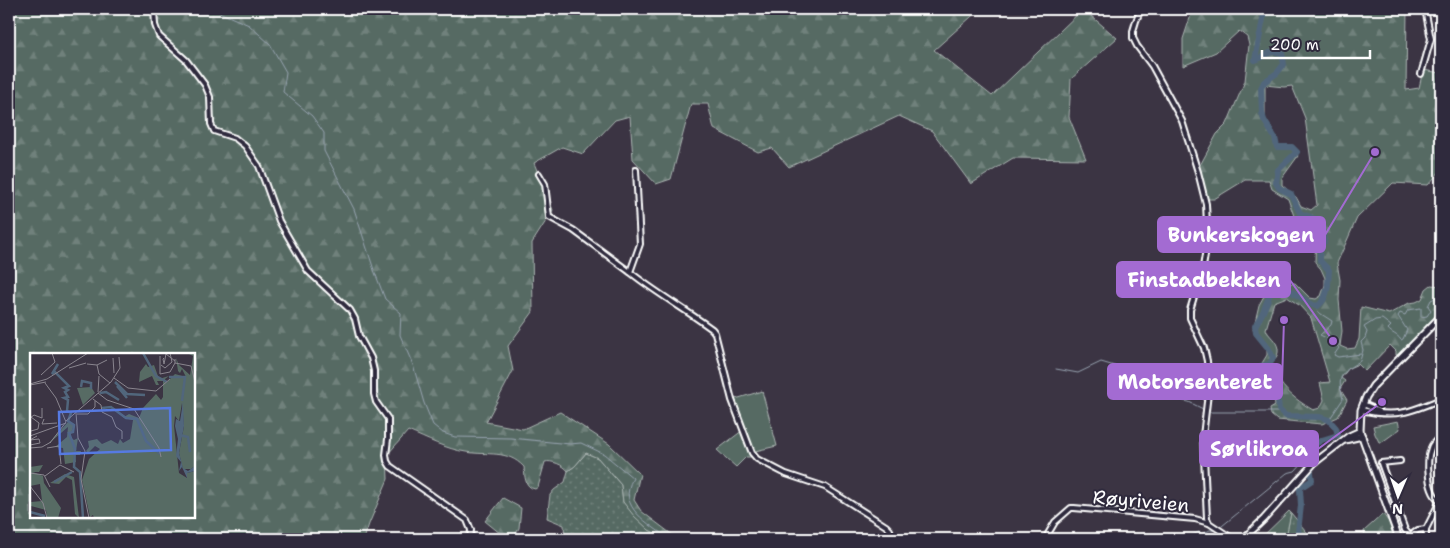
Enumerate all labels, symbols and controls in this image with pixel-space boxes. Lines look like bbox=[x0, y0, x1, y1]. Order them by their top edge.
scale bar bbox=[1262, 28, 1370, 60]
text: 200 m bbox=[1270, 35, 1319, 55]
callout: Bunkerskogen bbox=[1158, 217, 1325, 252]
text: Bunkerskogen bbox=[1168, 222, 1314, 248]
callout: Finstadbekken bbox=[1117, 262, 1290, 297]
text: Finstadbekken bbox=[1127, 267, 1281, 293]
inset map bbox=[30, 353, 195, 518]
callout: Motorsenteret bbox=[1108, 364, 1282, 399]
text: Motorsenteret bbox=[1118, 369, 1272, 395]
callout: Sørlikroa bbox=[1200, 431, 1318, 466]
text: Sørlikroa bbox=[1210, 436, 1308, 462]
north arrow bbox=[1372, 470, 1422, 520]
street label: Røyriveien bbox=[1092, 484, 1190, 518]
text: N bbox=[1392, 500, 1403, 518]

